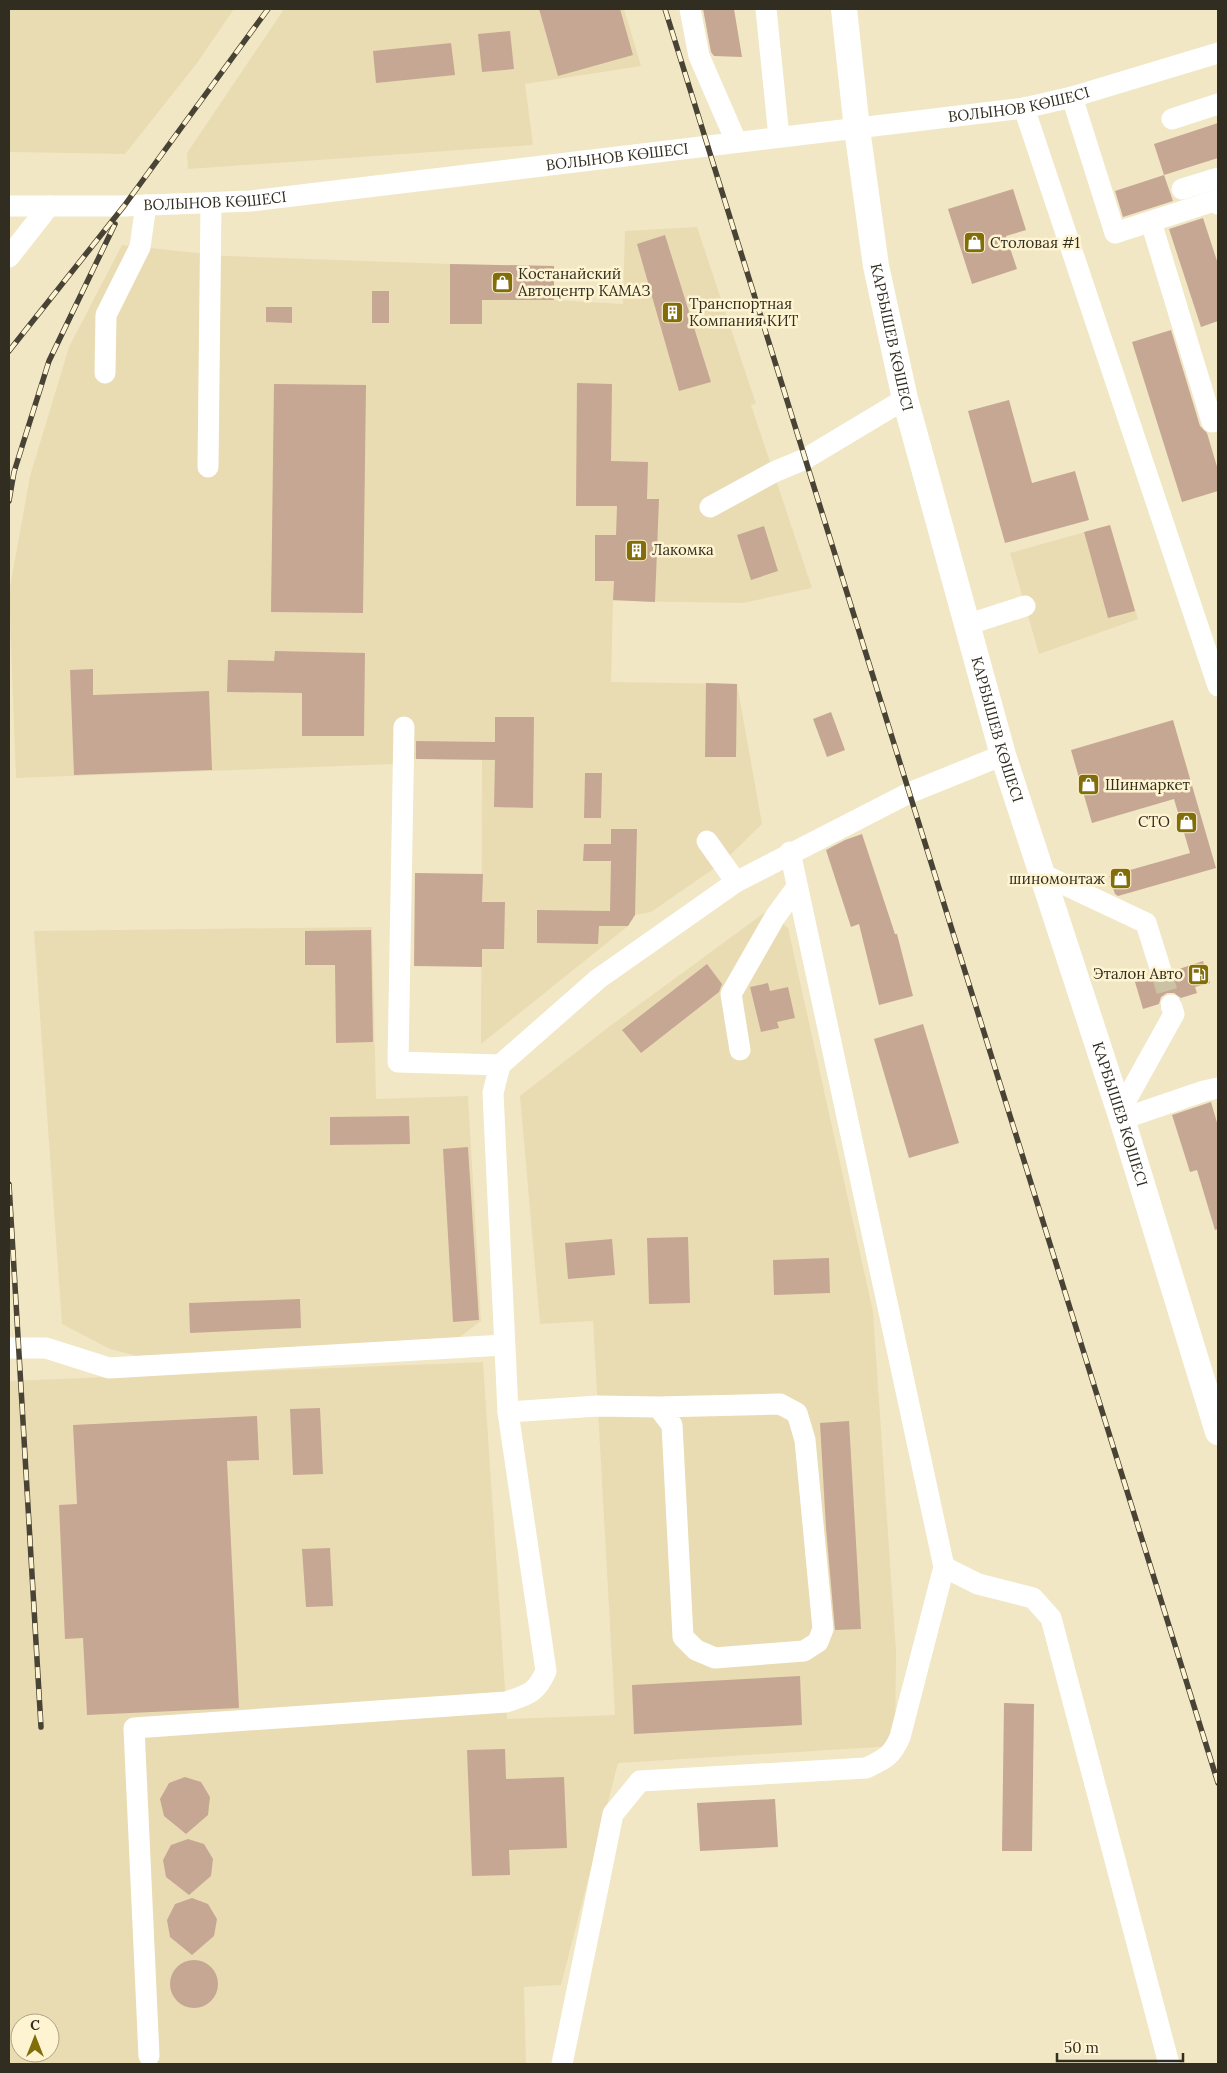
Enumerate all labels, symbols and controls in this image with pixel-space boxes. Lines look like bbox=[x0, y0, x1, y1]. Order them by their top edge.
street label: ВОЛЫНОВ КӨШЕСІ bbox=[947, 82, 1092, 126]
street label: ВОЛЫНОВ КӨШЕСІ bbox=[545, 138, 690, 174]
street label: ВОЛЫНОВ КӨШЕСІ bbox=[143, 187, 288, 214]
shop icon: Столовая #1 bbox=[962, 231, 986, 255]
place label: Столовая #1 bbox=[990, 233, 1080, 252]
street label: КАРБЫШЕВ КӨШЕСІ bbox=[867, 261, 918, 413]
place label: Костанайский Автоцентр КАМАЗ bbox=[517, 264, 650, 300]
shop icon: Костанайский Автоцентр КАМАЗ bbox=[490, 271, 514, 295]
place label: Транспортная Компания КИТ bbox=[689, 294, 799, 330]
building icon: Транспортная Компания КИТ bbox=[661, 301, 685, 325]
building icon: Лакомка bbox=[624, 538, 648, 562]
place label: Лакомка bbox=[652, 540, 714, 559]
street label: КАРБЫШЕВ КӨШЕСІ bbox=[967, 654, 1028, 804]
shop icon: Шинмаркет bbox=[1077, 773, 1101, 797]
place label: Шинмаркет bbox=[1105, 775, 1191, 794]
shop icon: СТО bbox=[1174, 810, 1198, 834]
place label: СТО bbox=[1138, 812, 1170, 831]
shop icon: шиномонтаж bbox=[1109, 867, 1133, 891]
place label: шиномонтаж bbox=[1009, 869, 1105, 888]
fuel station icon: Эталон Авто bbox=[1187, 962, 1211, 986]
place label: Эталон Авто bbox=[1093, 964, 1183, 983]
street label: КАРБЫШЕВ КӨШЕСІ bbox=[1088, 1039, 1152, 1189]
north arrow bbox=[10, 2013, 60, 2063]
text: С bbox=[30, 2016, 40, 2034]
scale bar bbox=[1057, 2030, 1183, 2062]
text: 50 m bbox=[1064, 2038, 1099, 2057]

